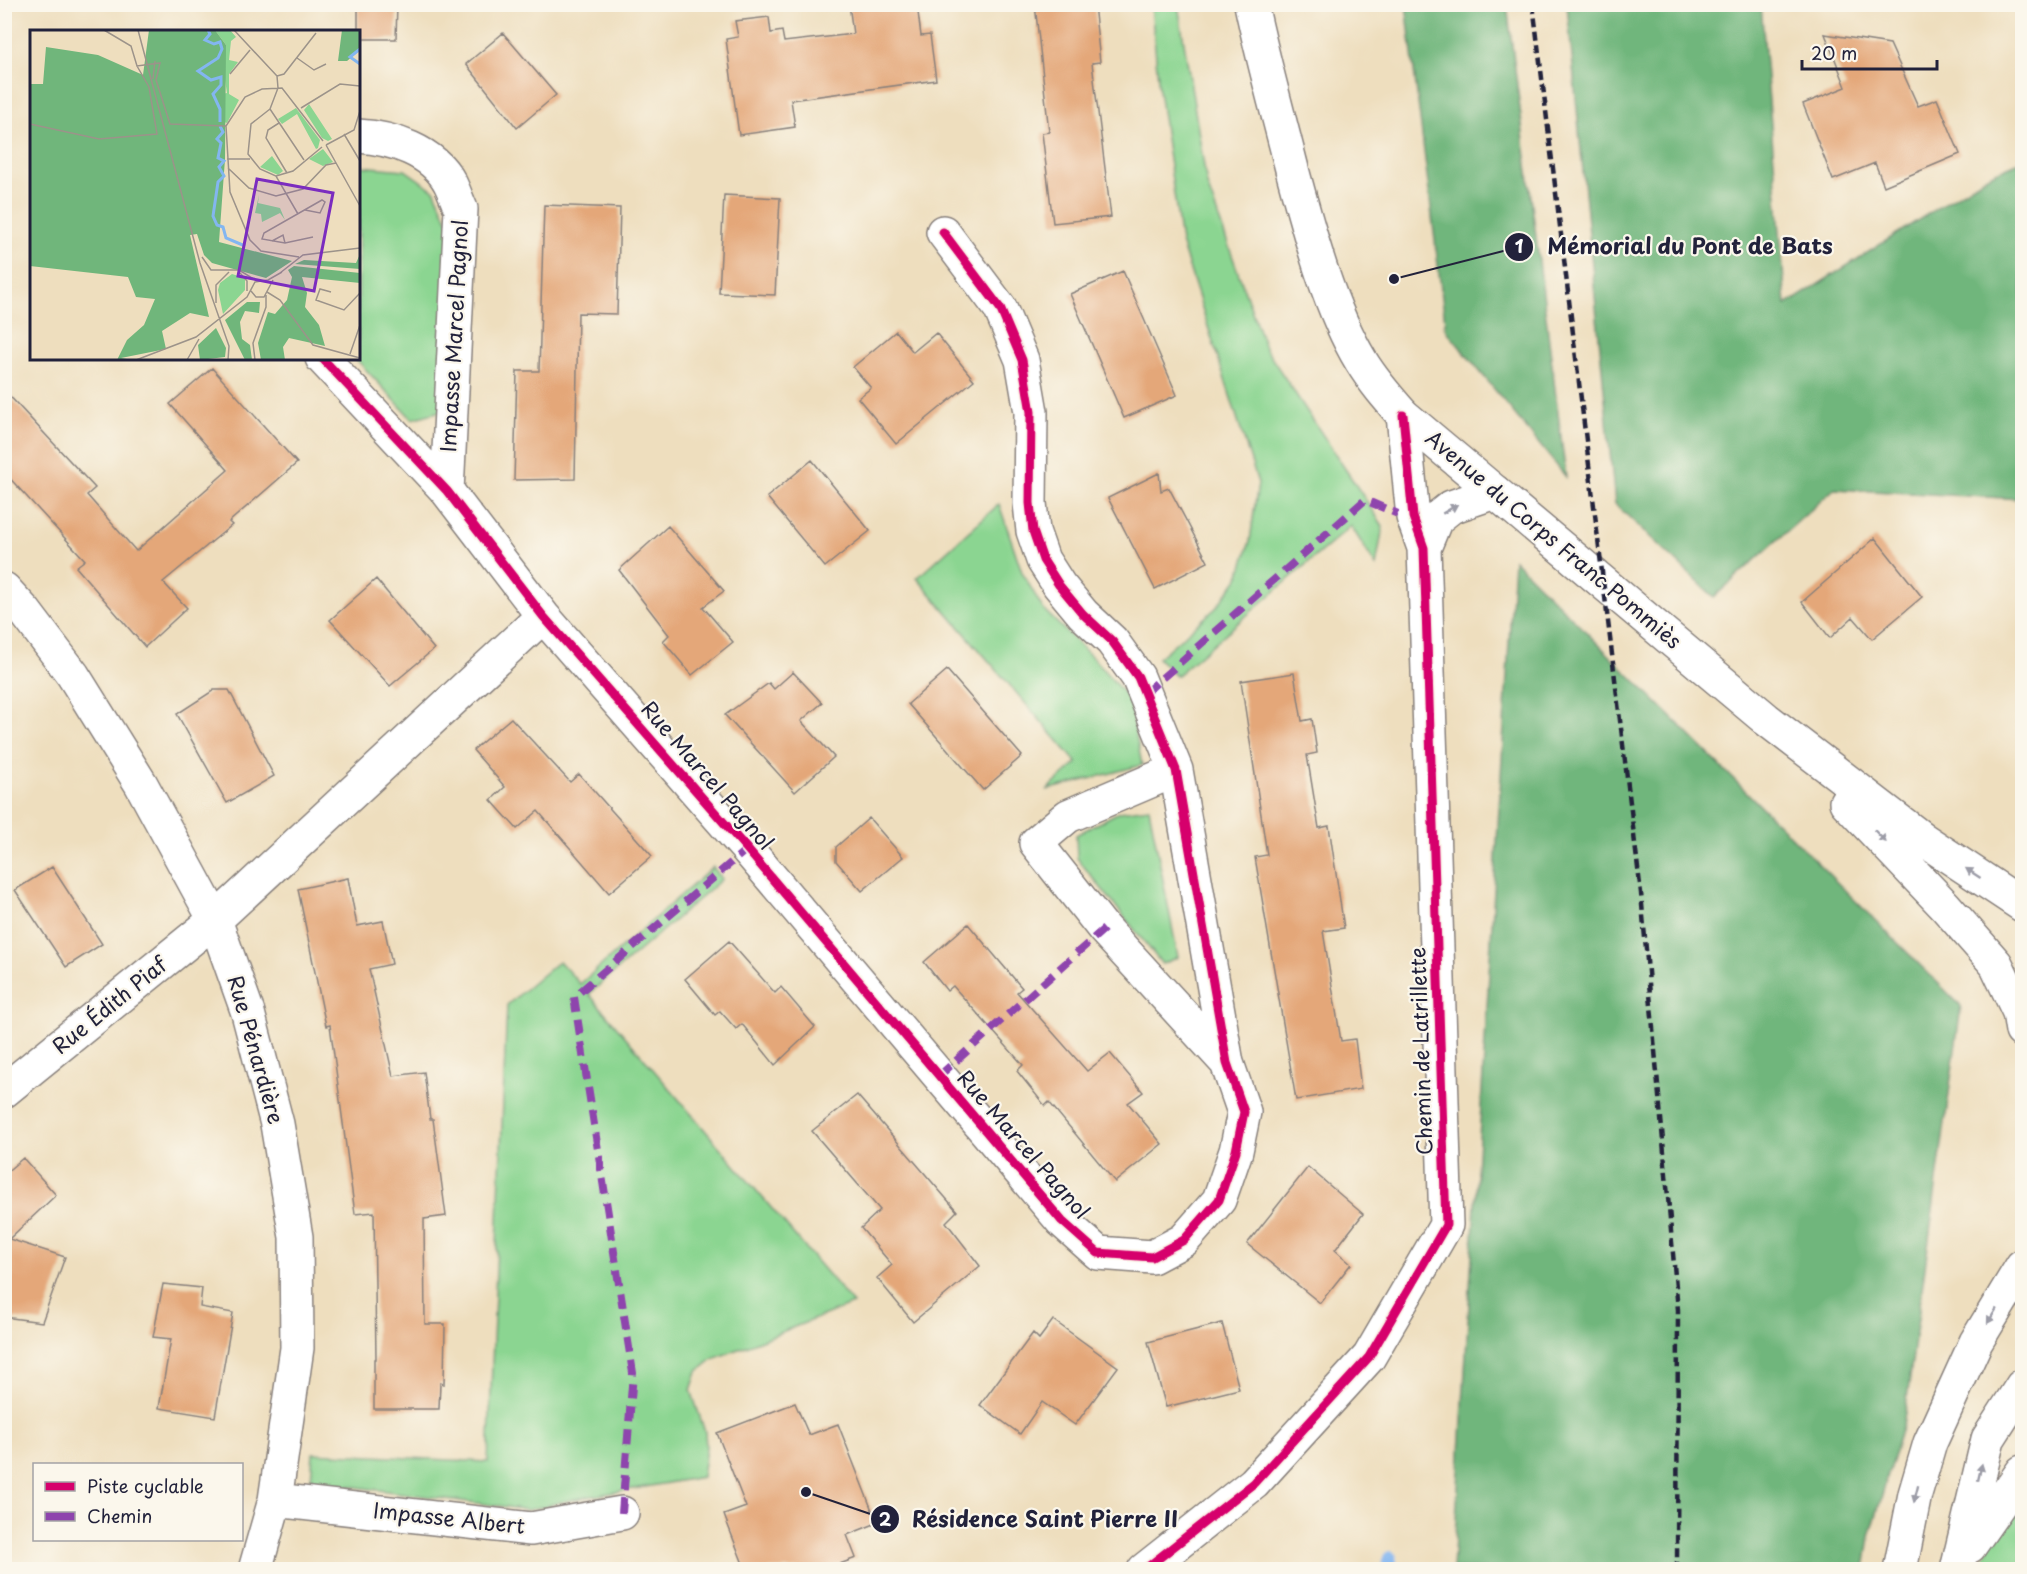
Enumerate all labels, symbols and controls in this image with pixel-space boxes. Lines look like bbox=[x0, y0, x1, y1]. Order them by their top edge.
inset map bbox=[30, 30, 360, 360]
scale bar bbox=[1802, 33, 1937, 71]
text: 20 m bbox=[1811, 39, 1857, 66]
street label: Impasse Marcel Pagnol bbox=[431, 219, 475, 453]
callout: Mémorial du Pont de Bats bbox=[1504, 227, 1847, 267]
text: Mémorial du Pont de Bats bbox=[1547, 228, 1833, 261]
text: 1 bbox=[1515, 232, 1524, 259]
street label: Avenue du Corps Franc Pommiès bbox=[1419, 422, 1689, 655]
one-way arrow bbox=[1442, 504, 1459, 514]
street label: Rue Marcel Pagnol bbox=[635, 693, 782, 856]
one-way arrow bbox=[1872, 829, 1886, 843]
one-way arrow bbox=[1966, 867, 1982, 879]
street label: Rue Édith Piaf bbox=[44, 947, 174, 1061]
street label: Chemin de Latrillette bbox=[1400, 947, 1440, 1156]
street label: Rue Pénardière bbox=[220, 971, 293, 1128]
street label: Rue Marcel Pagnol bbox=[951, 1062, 1098, 1225]
one-way arrow bbox=[1987, 1308, 1998, 1324]
one-way arrow bbox=[1976, 1462, 1986, 1481]
legend bbox=[33, 1463, 243, 1541]
text: Piste cyclable bbox=[87, 1472, 204, 1499]
one-way arrow bbox=[1910, 1485, 1920, 1503]
street label: Impasse Albert bbox=[372, 1493, 527, 1541]
callout: Résidence Saint Pierre II bbox=[870, 1499, 1191, 1539]
text: Résidence Saint Pierre II bbox=[912, 1501, 1178, 1534]
text: Chemin bbox=[87, 1502, 152, 1529]
text: 2 bbox=[879, 1505, 892, 1532]

